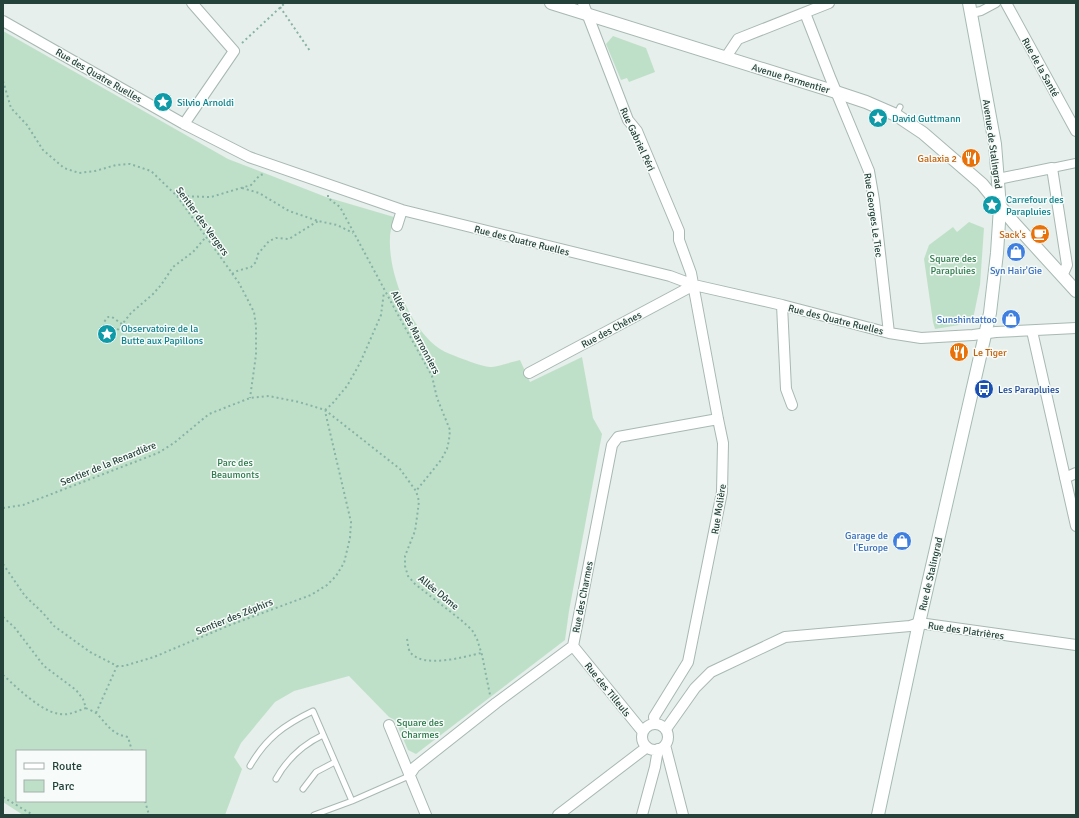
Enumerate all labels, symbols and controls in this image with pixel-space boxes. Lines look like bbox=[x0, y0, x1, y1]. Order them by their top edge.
street label: Rue de la Santé bbox=[1019, 36, 1061, 99]
street label: Rue des Quatre Ruelles bbox=[53, 46, 144, 106]
street label: Avenue Parmentier bbox=[750, 61, 832, 97]
place icon: Silvio Arnoldi bbox=[152, 91, 174, 113]
place label: Silvio Arnoldi bbox=[177, 97, 234, 109]
street label: Avenue de Stalingrad bbox=[980, 99, 1004, 190]
street label: Rue Gabriel Péri bbox=[617, 106, 657, 173]
place icon: David Guttmann bbox=[867, 107, 889, 129]
place label: David Guttmann bbox=[892, 113, 961, 125]
restaurant icon: Galaxia 2 bbox=[960, 147, 982, 169]
place label: Galaxia 2 bbox=[917, 153, 957, 165]
street label: Rue Georges Le Tiec bbox=[861, 172, 885, 258]
street label: Sentier des Vergers bbox=[173, 185, 232, 259]
place icon: Carrefour des Parapluies bbox=[981, 194, 1003, 216]
place label: Carrefour des Parapluies bbox=[1006, 194, 1064, 218]
street label: Rue des Quatre Ruelles bbox=[473, 223, 571, 259]
cafe icon: Sack's bbox=[1029, 223, 1051, 245]
place label: Sack's bbox=[999, 229, 1027, 241]
shop icon: Syn Hair'Gie bbox=[1005, 241, 1027, 263]
park label: Square des Parapluies bbox=[930, 253, 977, 277]
place label: Syn Hair'Gie bbox=[990, 265, 1042, 277]
street label: Allée des Marronniers bbox=[388, 289, 443, 377]
street label: Rue des Quatre Ruelles bbox=[787, 302, 885, 338]
shop icon: Sunshintattoo bbox=[1000, 308, 1022, 330]
street label: Rue des Chênes bbox=[579, 309, 644, 351]
place label: Sunshintattoo bbox=[937, 314, 997, 326]
place icon: Observatoire de la Butte aux Papillons bbox=[96, 323, 118, 345]
place label: Observatoire de la Butte aux Papillons bbox=[121, 323, 204, 347]
restaurant icon: Le Tiger bbox=[948, 341, 970, 363]
place label: Le Tiger bbox=[973, 347, 1007, 359]
bus stop icon: Les Parapluies bbox=[973, 378, 995, 400]
place label: Les Parapluies bbox=[998, 384, 1060, 396]
street label: Sentier de la Renardière bbox=[59, 439, 158, 489]
park label: Parc des Beaumonts bbox=[211, 457, 260, 481]
street label: Rue Molière bbox=[709, 483, 729, 535]
place label: Garage de l'Europe bbox=[845, 530, 888, 554]
shop icon: Garage de l'Europe bbox=[891, 530, 913, 552]
street label: Rue de Stalingrad bbox=[917, 536, 945, 612]
street label: Rue des Charmes bbox=[570, 560, 596, 634]
street label: Allée Dôme bbox=[416, 573, 461, 613]
street label: Sentier des Zéphirs bbox=[194, 596, 275, 638]
street label: Rue des Platrières bbox=[927, 620, 1005, 642]
street label: Rue des Tilleuls bbox=[582, 660, 633, 720]
park label: Square des Charmes bbox=[397, 717, 444, 741]
legend bbox=[16, 750, 146, 802]
text: Route bbox=[52, 759, 82, 774]
text: Parc bbox=[52, 779, 75, 794]

